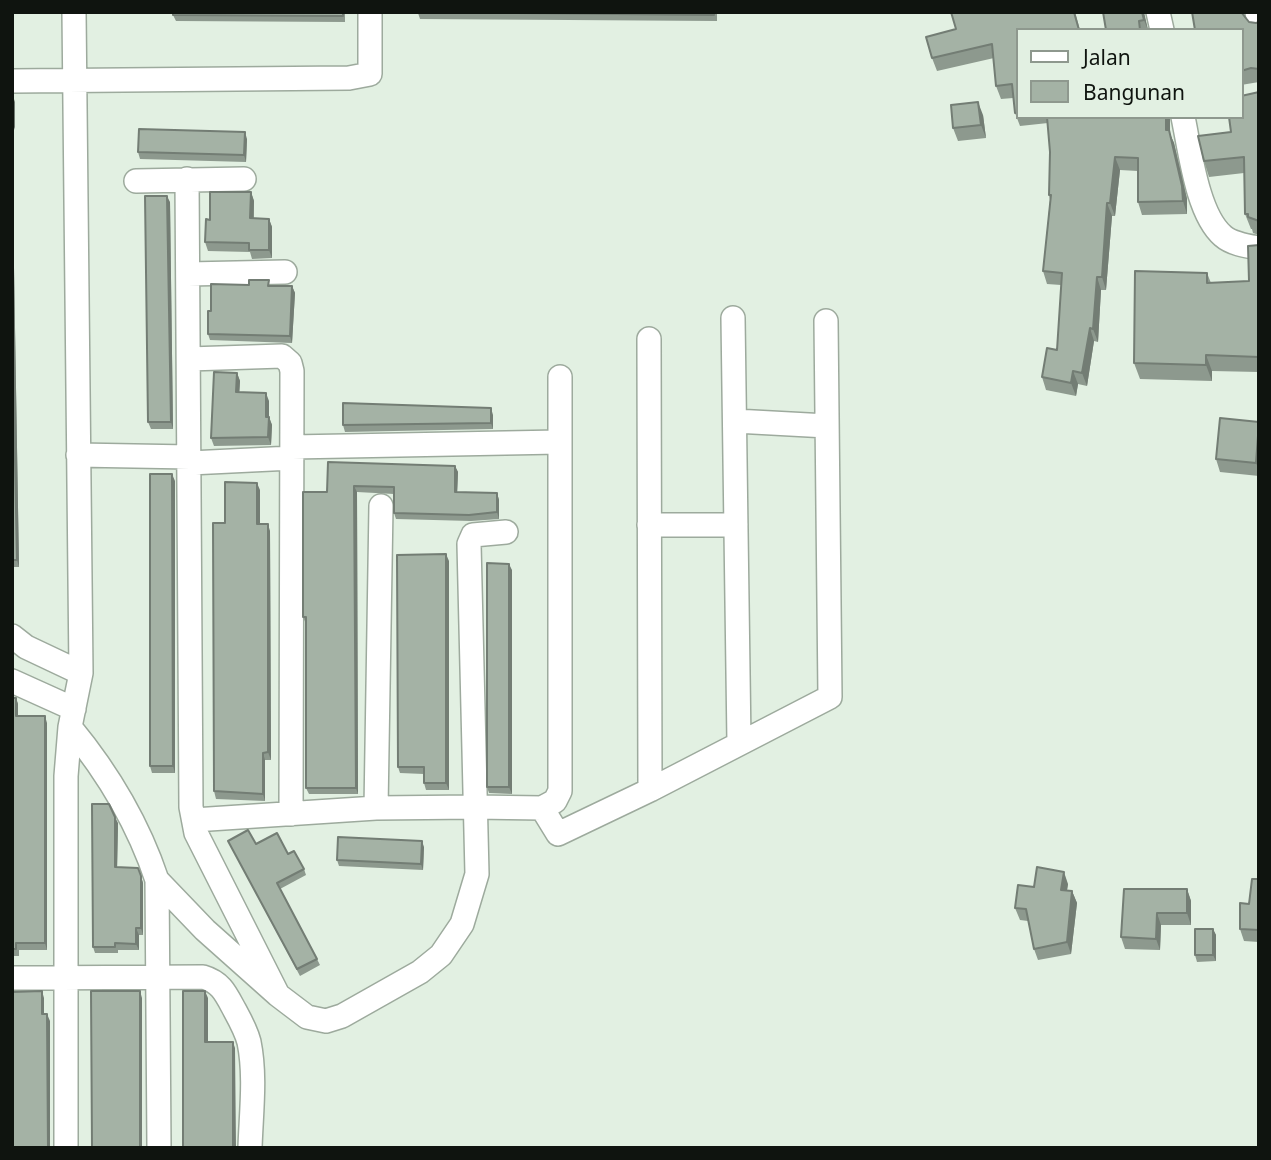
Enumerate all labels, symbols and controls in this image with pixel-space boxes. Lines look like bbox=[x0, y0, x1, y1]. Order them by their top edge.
legend bbox=[1016, 28, 1243, 119]
text: Jalan bbox=[1083, 43, 1131, 71]
text: Bangunan bbox=[1083, 78, 1185, 106]

